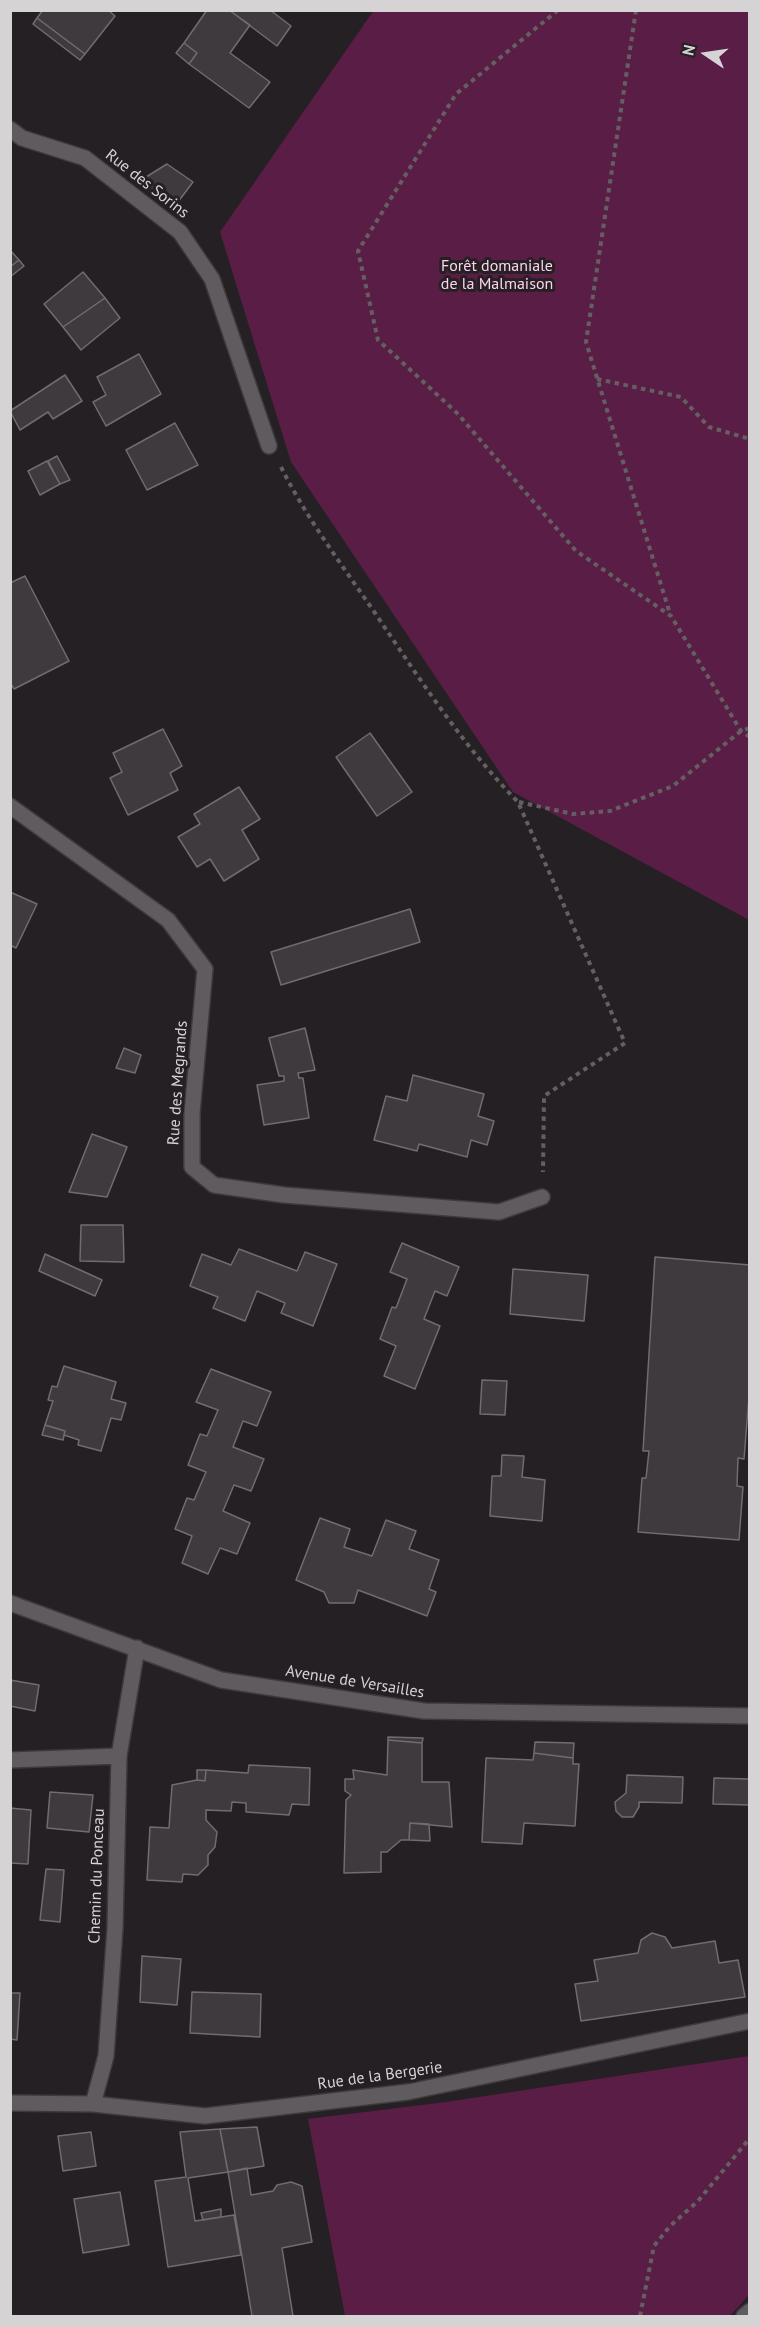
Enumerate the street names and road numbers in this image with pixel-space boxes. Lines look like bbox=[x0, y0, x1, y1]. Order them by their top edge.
street label: Rue des Sorins bbox=[102, 146, 192, 222]
street label: Rue des Megrands bbox=[164, 1020, 192, 1146]
street label: Avenue de Versailles bbox=[284, 1662, 426, 1702]
street label: Chemin du Ponceau bbox=[85, 1808, 109, 1944]
street label: Rue de la Bergerie bbox=[316, 2058, 444, 2094]

